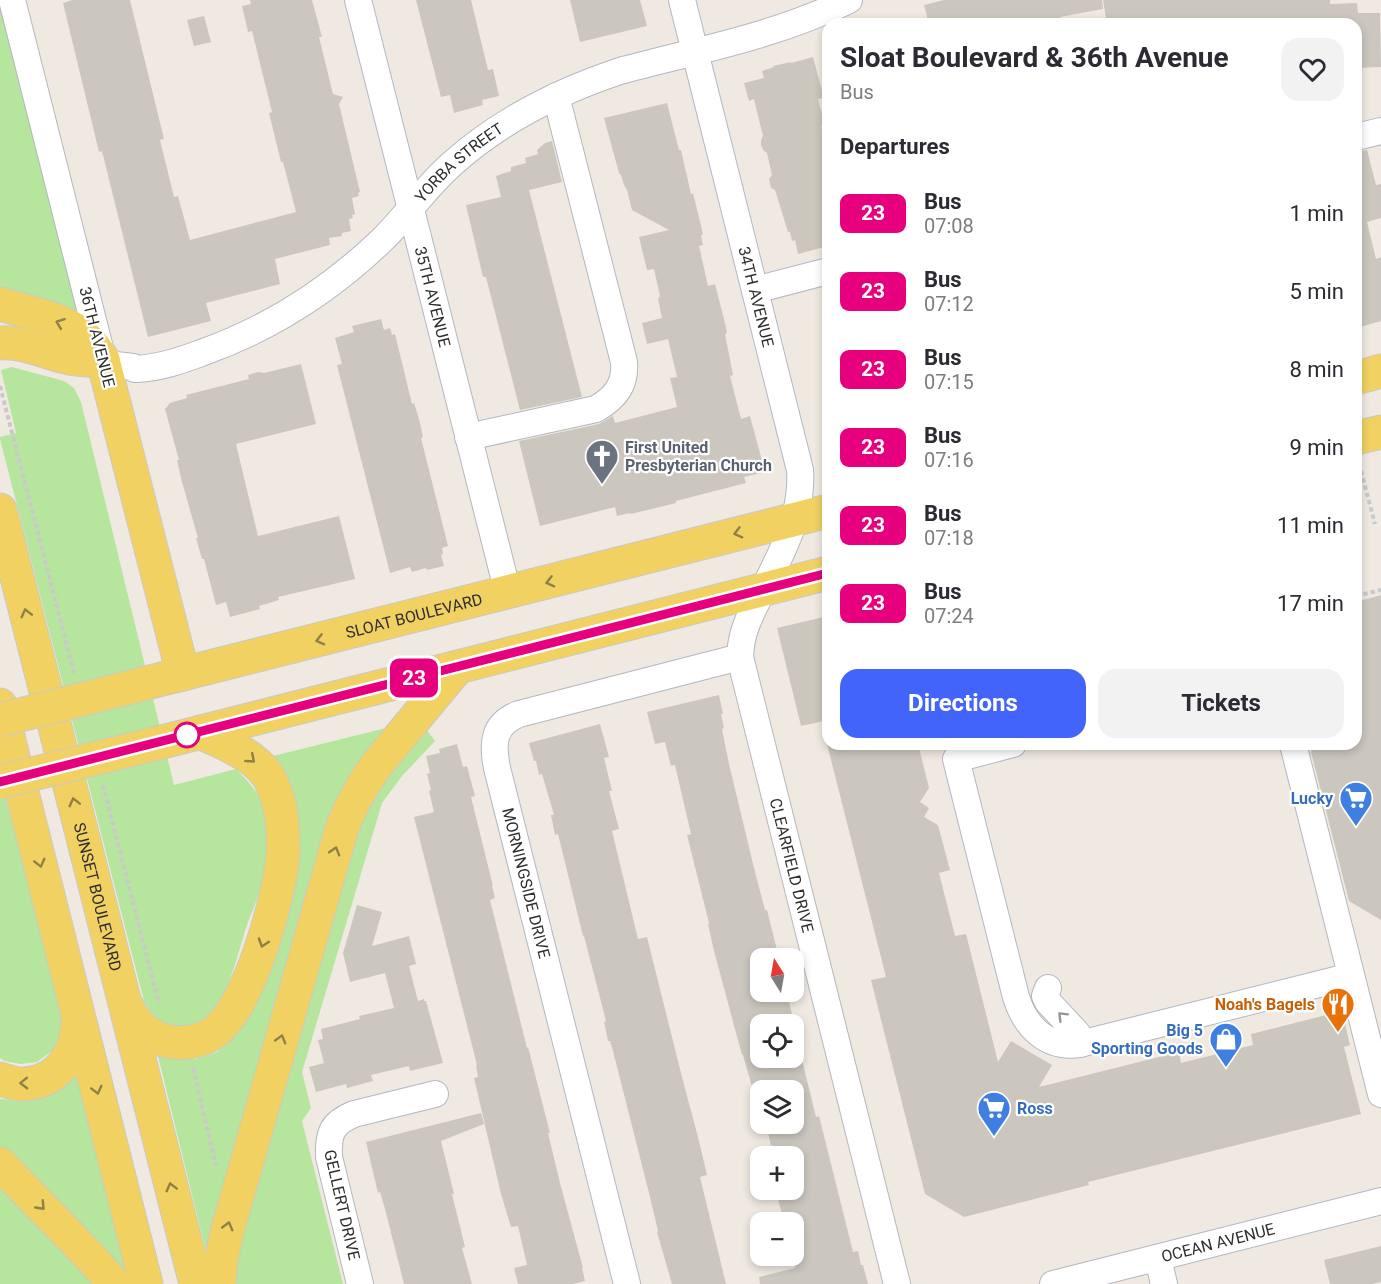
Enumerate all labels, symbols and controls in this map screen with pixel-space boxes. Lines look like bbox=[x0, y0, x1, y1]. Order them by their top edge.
button: heart bbox=[1281, 38, 1344, 101]
text: Sloat Boulevard & 36th Avenue bbox=[840, 41, 1229, 74]
text: Bus bbox=[840, 80, 874, 104]
street label: YORBA STREET bbox=[411, 118, 507, 206]
text: Departures bbox=[840, 134, 950, 159]
text: Bus bbox=[924, 189, 962, 214]
text: 23 bbox=[861, 201, 885, 225]
text: 1 min bbox=[1289, 201, 1344, 226]
text: 07:08 bbox=[924, 214, 974, 238]
street label: 35TH AVENUE bbox=[411, 244, 455, 349]
street label: 34TH AVENUE bbox=[735, 245, 778, 349]
text: Bus bbox=[924, 267, 962, 292]
text: 23 bbox=[861, 279, 885, 303]
text: 5 min bbox=[1289, 279, 1344, 304]
street label: 36TH AVENUE bbox=[75, 285, 119, 389]
text: 07:12 bbox=[924, 292, 974, 316]
one-way arrow bbox=[55, 318, 66, 330]
text: Bus bbox=[924, 345, 962, 370]
text: 23 bbox=[861, 357, 885, 381]
text: 8 min bbox=[1289, 357, 1344, 382]
text: 07:15 bbox=[924, 370, 974, 394]
text: Bus bbox=[924, 423, 962, 448]
text: 23 bbox=[861, 435, 885, 459]
text: 9 min bbox=[1289, 435, 1344, 460]
church icon: First United Presbyterian Church bbox=[584, 438, 620, 485]
place label: First United Presbyterian Church bbox=[625, 438, 772, 475]
text: 07:16 bbox=[924, 448, 974, 472]
text: Bus bbox=[924, 501, 962, 526]
text: 23 bbox=[861, 513, 885, 537]
text: 11 min bbox=[1277, 513, 1344, 538]
one-way arrow bbox=[733, 526, 743, 539]
text: 07:18 bbox=[924, 526, 974, 550]
one-way arrow bbox=[545, 575, 555, 587]
text: Bus bbox=[924, 579, 962, 604]
street label: SLOAT BOULEVARD bbox=[343, 589, 484, 642]
text: 23 bbox=[861, 591, 885, 615]
text: 17 min bbox=[1277, 591, 1344, 616]
text: 07:24 bbox=[924, 604, 974, 628]
one-way arrow bbox=[21, 608, 34, 618]
one-way arrow bbox=[315, 632, 325, 645]
line badge: 23 bbox=[387, 658, 441, 698]
text: 23 bbox=[402, 666, 426, 690]
button: Directions bbox=[840, 669, 1086, 738]
button: Tickets bbox=[1098, 669, 1344, 738]
unlabelled marker bbox=[174, 722, 200, 748]
one-way arrow bbox=[245, 752, 256, 763]
supermarket icon: Lucky bbox=[1338, 780, 1374, 827]
place label: Lucky bbox=[1291, 789, 1334, 808]
street label: CLEARFIELD DRIVE bbox=[766, 796, 818, 934]
one-way arrow bbox=[68, 797, 81, 807]
street label: MORNINGSIDE DRIVE bbox=[498, 806, 554, 960]
street label: SUNSET BOULEVARD bbox=[70, 820, 126, 973]
one-way arrow bbox=[328, 846, 340, 857]
one-way arrow bbox=[33, 858, 46, 868]
one-way arrow bbox=[258, 937, 270, 948]
north arrow bbox=[750, 948, 804, 1002]
map controls bbox=[750, 948, 804, 1266]
restaurant icon: Noah's Bagels bbox=[1320, 986, 1356, 1033]
place label: Noah's Bagels bbox=[1215, 995, 1315, 1014]
one-way arrow bbox=[1058, 1013, 1069, 1024]
button: locate bbox=[750, 1014, 804, 1068]
place label: Big 5 Sporting Goods bbox=[1091, 1021, 1203, 1058]
shop icon: Big 5 Sporting Goods bbox=[1208, 1021, 1244, 1068]
one-way arrow bbox=[274, 1034, 287, 1044]
one-way arrow bbox=[19, 1077, 28, 1089]
button: layers bbox=[750, 1080, 804, 1134]
one-way arrow bbox=[90, 1085, 103, 1095]
supermarket icon: Ross bbox=[976, 1090, 1012, 1137]
place label: Ross bbox=[1017, 1099, 1053, 1118]
button: + bbox=[750, 1146, 804, 1200]
street label: GELLERT DRIVE bbox=[320, 1148, 364, 1262]
one-way arrow bbox=[166, 1182, 179, 1192]
one-way arrow bbox=[33, 1198, 44, 1209]
button: − bbox=[750, 1212, 804, 1266]
street label: OCEAN AVENUE bbox=[1159, 1219, 1277, 1266]
one-way arrow bbox=[221, 1221, 234, 1231]

